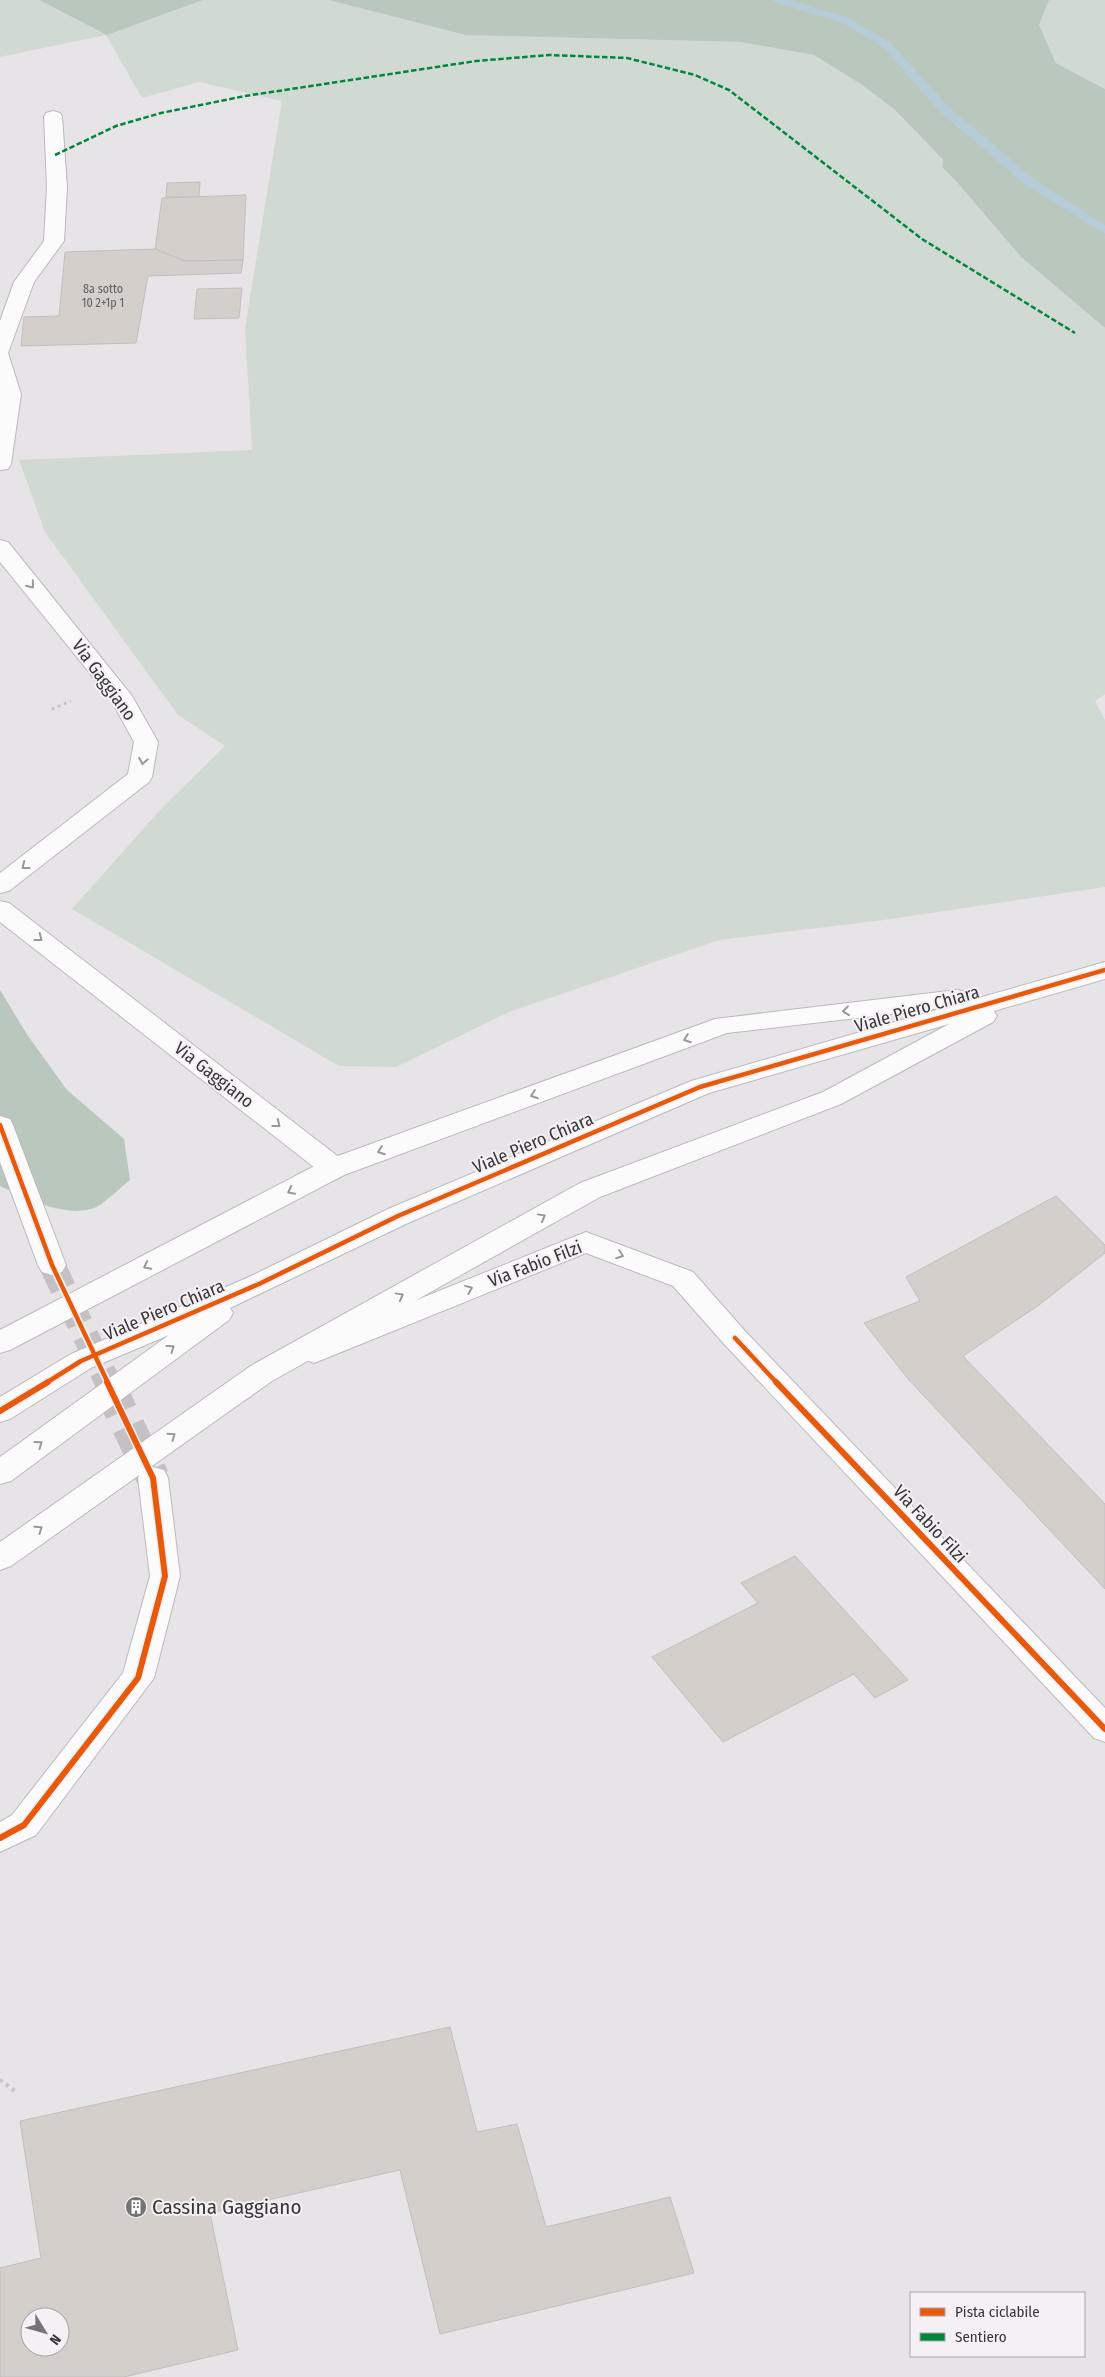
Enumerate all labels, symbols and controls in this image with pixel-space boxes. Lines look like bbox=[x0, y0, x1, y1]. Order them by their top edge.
house number: 8a sotto 10 2+1p 1 bbox=[82, 282, 124, 310]
one-way arrow bbox=[25, 579, 34, 588]
street label: Via Gaggiano bbox=[67, 635, 141, 725]
one-way arrow bbox=[138, 757, 149, 765]
one-way arrow bbox=[22, 861, 31, 869]
one-way arrow bbox=[33, 933, 42, 942]
street label: Viale Piero Chiara bbox=[852, 981, 982, 1037]
one-way arrow bbox=[842, 1005, 850, 1016]
one-way arrow bbox=[683, 1033, 691, 1043]
street label: Via Gaggiano bbox=[170, 1037, 258, 1113]
one-way arrow bbox=[530, 1089, 539, 1099]
street label: Viale Piero Chiara bbox=[469, 1108, 597, 1178]
one-way arrow bbox=[272, 1118, 281, 1127]
one-way arrow bbox=[378, 1145, 386, 1155]
one-way arrow bbox=[287, 1185, 296, 1195]
one-way arrow bbox=[536, 1213, 545, 1223]
street label: Via Fabio Filzi bbox=[485, 1236, 585, 1292]
one-way arrow bbox=[616, 1249, 624, 1259]
one-way arrow bbox=[143, 1260, 152, 1270]
street label: Viale Piero Chiara bbox=[100, 1275, 228, 1345]
one-way arrow bbox=[464, 1285, 473, 1296]
one-way arrow bbox=[394, 1292, 403, 1302]
one-way arrow bbox=[165, 1345, 175, 1354]
one-way arrow bbox=[166, 1433, 176, 1442]
one-way arrow bbox=[33, 1441, 43, 1450]
street label: Via Fabio Filzi bbox=[888, 1480, 972, 1568]
one-way arrow bbox=[34, 1526, 43, 1535]
place label: Cassina Gaggiano bbox=[152, 2194, 301, 2220]
building icon: Cassina Gaggiano bbox=[124, 2195, 148, 2219]
legend bbox=[910, 2292, 1085, 2357]
text: Pista ciclabile bbox=[955, 2303, 1040, 2321]
north arrow bbox=[20, 2307, 70, 2357]
text: Sentiero bbox=[955, 2328, 1007, 2346]
text: N bbox=[46, 2331, 64, 2348]

